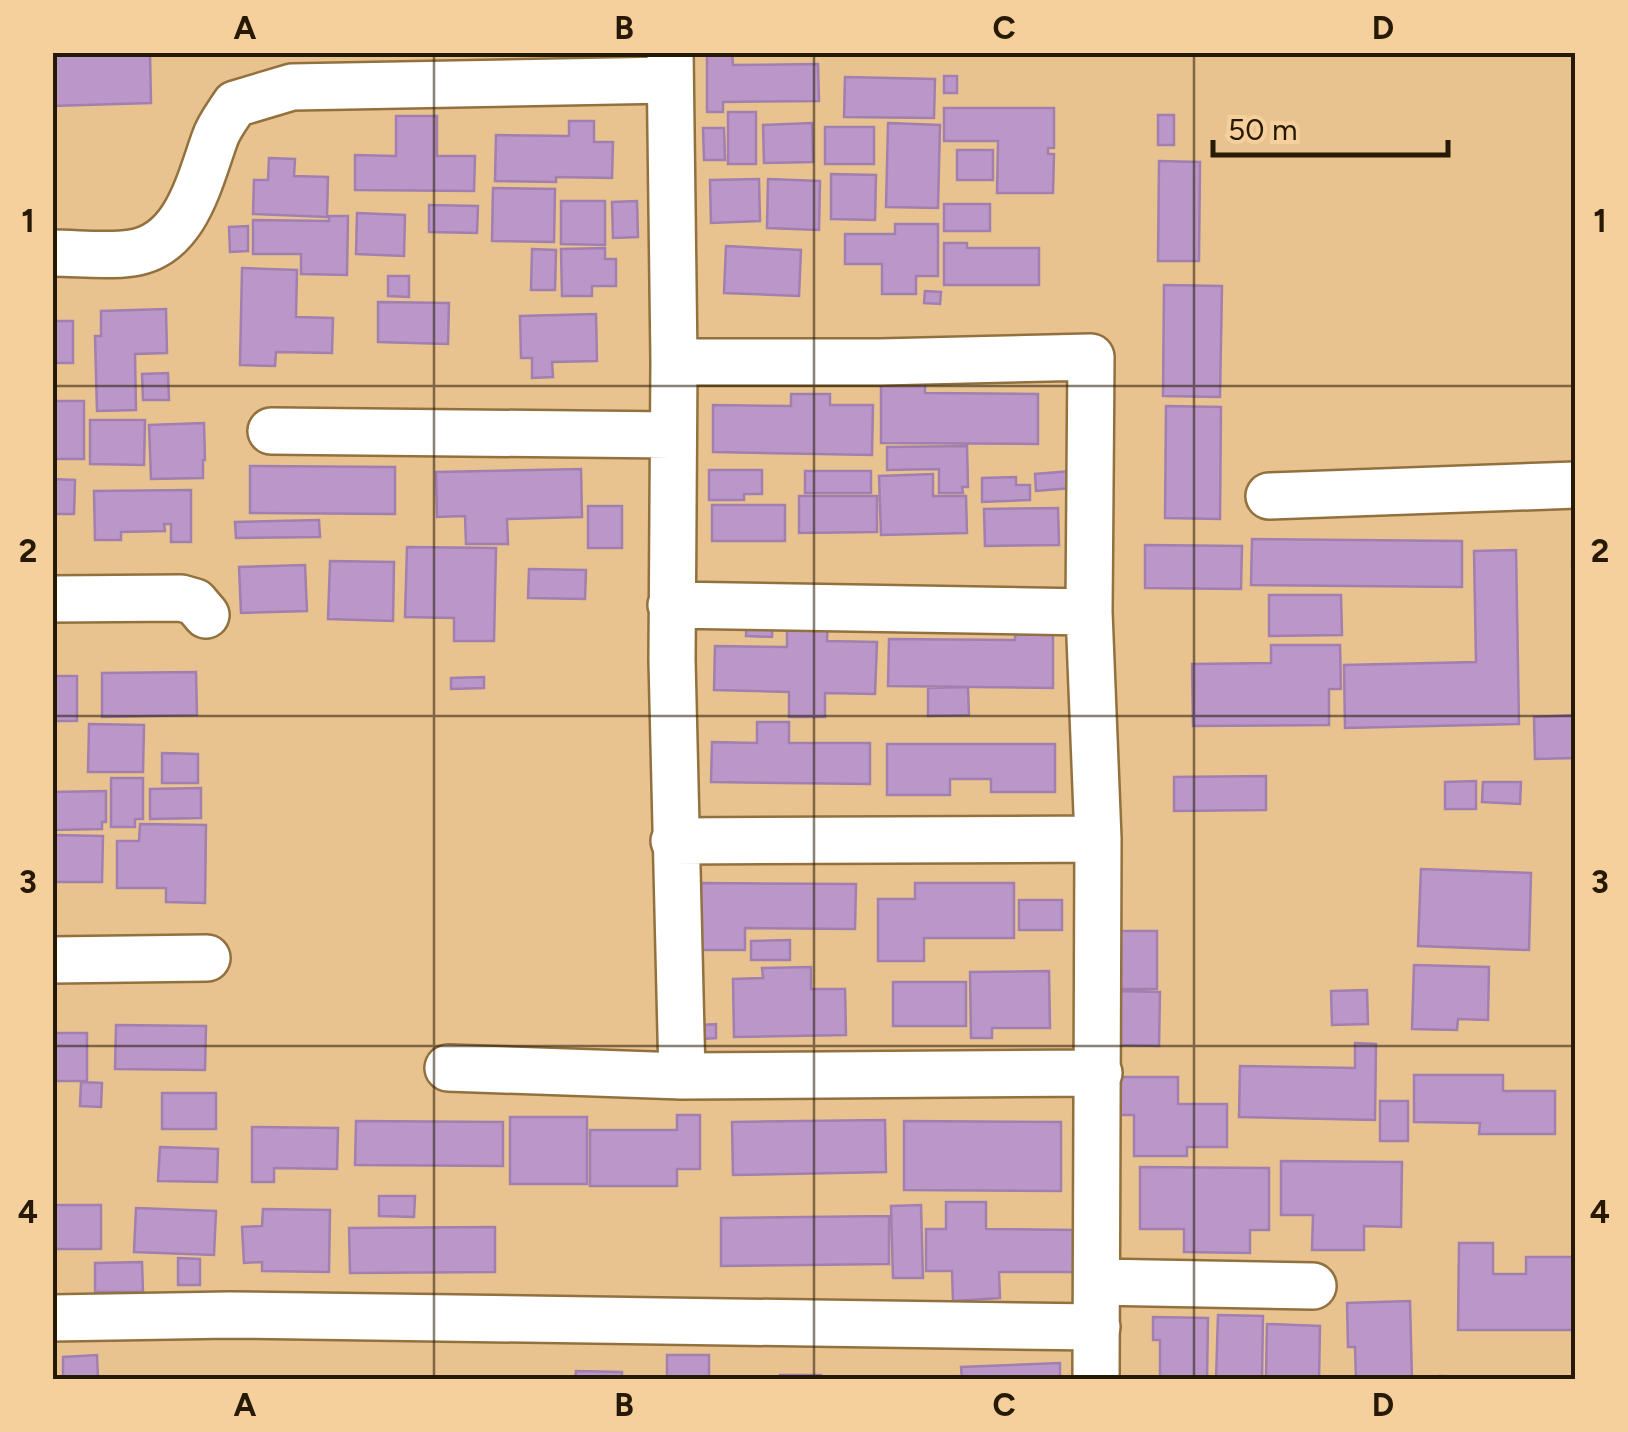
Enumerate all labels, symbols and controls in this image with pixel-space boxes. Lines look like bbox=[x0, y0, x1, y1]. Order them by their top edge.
text: A bbox=[234, 9, 257, 47]
text: B bbox=[614, 9, 634, 47]
text: C bbox=[992, 9, 1016, 47]
text: D bbox=[1372, 9, 1394, 47]
scale bar bbox=[1213, 95, 1448, 157]
text: 50 m bbox=[1228, 111, 1297, 148]
text: 1 bbox=[21, 202, 35, 240]
text: 1 bbox=[1593, 202, 1607, 240]
text: 2 bbox=[19, 532, 37, 570]
text: 2 bbox=[1591, 532, 1609, 570]
text: 3 bbox=[19, 863, 37, 901]
text: 3 bbox=[1591, 863, 1609, 901]
text: 4 bbox=[18, 1193, 38, 1231]
text: 4 bbox=[1590, 1193, 1610, 1231]
text: A bbox=[234, 1386, 257, 1424]
text: B bbox=[614, 1386, 634, 1424]
text: C bbox=[992, 1386, 1016, 1424]
text: D bbox=[1372, 1386, 1394, 1424]

